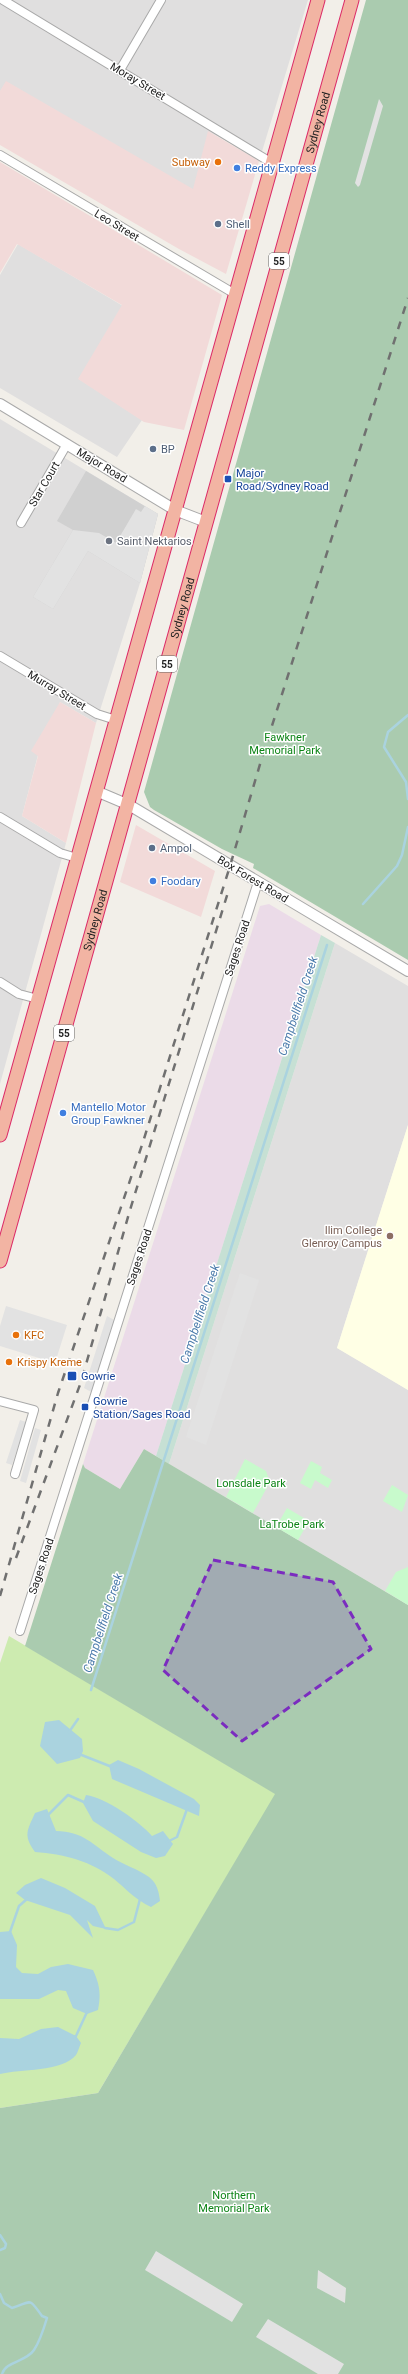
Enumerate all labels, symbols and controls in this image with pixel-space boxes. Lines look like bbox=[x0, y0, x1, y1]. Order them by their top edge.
street label: Moray Street bbox=[108, 60, 168, 103]
street label: Sydney Road bbox=[304, 91, 333, 155]
place label: Subway bbox=[172, 156, 211, 169]
marker: Subway bbox=[213, 157, 223, 167]
place label: Reddy Express bbox=[245, 162, 317, 175]
marker: Reddy Express bbox=[232, 163, 242, 173]
street label: Leo Street bbox=[92, 207, 142, 244]
place label: Shell bbox=[226, 218, 250, 231]
marker: Shell bbox=[213, 219, 223, 229]
road number: 55 bbox=[269, 253, 289, 269]
place label: BP bbox=[161, 443, 175, 456]
marker: BP bbox=[148, 444, 158, 454]
street label: Major Road bbox=[74, 445, 129, 485]
street label: Star Court bbox=[26, 459, 63, 509]
place label: Major Road/Sydney Road bbox=[236, 467, 329, 493]
marker: Major Road/Sydney Road bbox=[223, 474, 233, 484]
place label: Saint Nektarios bbox=[117, 535, 192, 548]
marker: Saint Nektarios bbox=[104, 536, 114, 546]
street label: Sydney Road bbox=[168, 576, 197, 640]
road number: 55 bbox=[157, 656, 177, 672]
street label: Murray Street bbox=[25, 668, 89, 713]
park label: Fawkner Memorial Park bbox=[249, 731, 321, 757]
place label: Ampol bbox=[160, 842, 192, 855]
marker: Ampol bbox=[147, 843, 157, 853]
street label: Box Forest Road bbox=[215, 853, 290, 906]
place label: Foodary bbox=[161, 875, 202, 888]
marker: Foodary bbox=[148, 876, 158, 886]
street label: Sydney Road bbox=[81, 888, 110, 952]
street label: Sages Road bbox=[222, 918, 253, 978]
water label: Campbellfield Creek bbox=[275, 954, 321, 1057]
road number: 55 bbox=[54, 1025, 74, 1041]
place label: Mantello Motor Group Fawkner bbox=[71, 1101, 146, 1127]
marker: Mantello Motor Group Fawkner bbox=[58, 1108, 68, 1118]
place label: Ilim College Glenroy Campus bbox=[301, 1224, 382, 1250]
street label: Sages Road bbox=[124, 1227, 155, 1287]
marker: Ilim College Glenroy Campus bbox=[385, 1231, 395, 1241]
water label: Campbellfield Creek bbox=[177, 1262, 223, 1365]
place label: KFC bbox=[24, 1329, 44, 1342]
marker: KFC bbox=[11, 1330, 21, 1340]
place label: Krispy Kreme bbox=[17, 1356, 82, 1369]
marker: Krispy Kreme bbox=[4, 1357, 14, 1367]
marker: Gowrie bbox=[66, 1370, 78, 1382]
place label: Gowrie bbox=[81, 1370, 115, 1383]
place label: Gowrie Station/Sages Road bbox=[93, 1395, 190, 1421]
marker: Gowrie Station/Sages Road bbox=[80, 1402, 90, 1412]
park label: Lonsdale Park bbox=[216, 1477, 286, 1490]
park label: LaTrobe Park bbox=[260, 1518, 325, 1531]
street label: Sages Road bbox=[26, 1536, 57, 1596]
water label: Campbellfield Creek bbox=[80, 1571, 126, 1674]
park label: Northern Memorial Park bbox=[198, 2189, 270, 2215]

